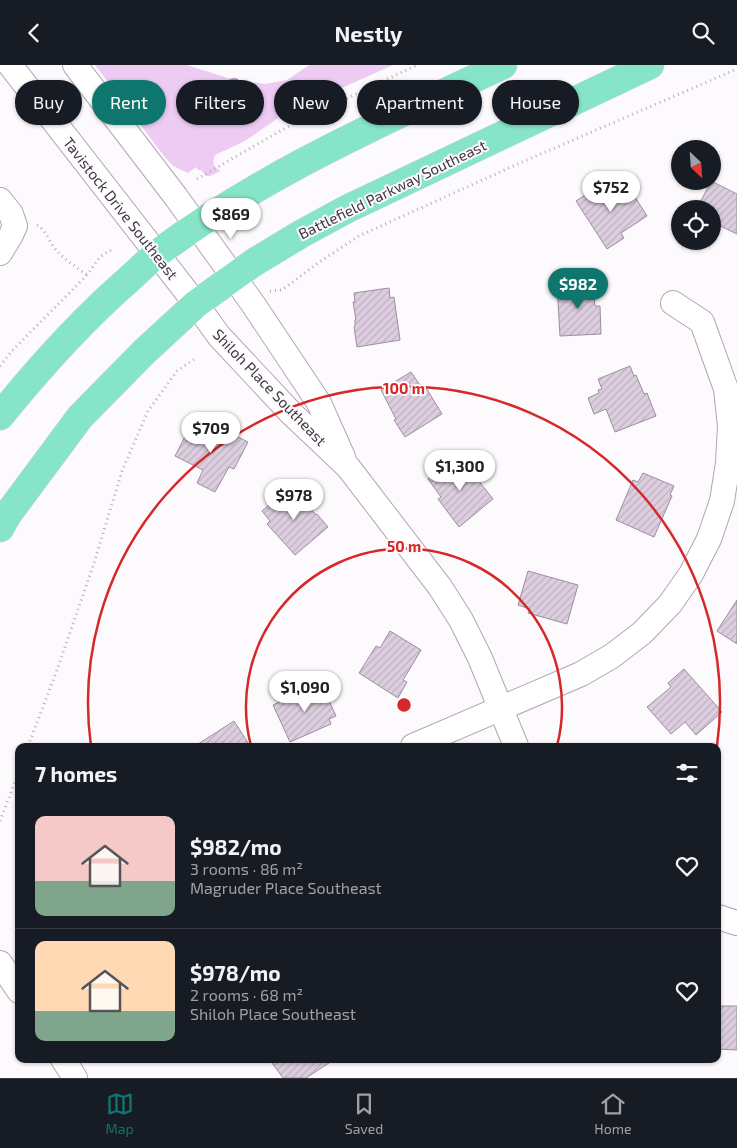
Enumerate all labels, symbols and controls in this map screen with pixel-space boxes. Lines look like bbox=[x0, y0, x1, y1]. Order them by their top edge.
icon: back bbox=[20, 19, 48, 47]
icon: search bbox=[689, 19, 717, 47]
text: Nestly bbox=[334, 20, 403, 46]
chip: Buy bbox=[15, 80, 82, 125]
chip: Rent bbox=[92, 80, 166, 125]
chip: Filters bbox=[176, 80, 264, 125]
chip: New bbox=[274, 80, 347, 125]
chip: Apartment bbox=[357, 80, 482, 125]
chip: House bbox=[492, 80, 579, 125]
street label: Tavistock Drive Southeast bbox=[60, 133, 182, 283]
street label: Battlefield Parkway Southeast bbox=[295, 135, 489, 242]
north arrow bbox=[671, 140, 721, 190]
map controls bbox=[671, 140, 721, 250]
pin: $752 bbox=[581, 171, 641, 213]
text: $752 bbox=[593, 177, 629, 196]
pin: $869 bbox=[201, 197, 261, 240]
button: locate bbox=[671, 200, 721, 250]
text: $869 bbox=[212, 204, 250, 223]
pin: $982 bbox=[548, 267, 608, 310]
text: $982 bbox=[559, 274, 597, 293]
street label: Shiloh Place Southeast bbox=[209, 325, 331, 449]
text: 100 m bbox=[383, 379, 425, 397]
pin: $709 bbox=[181, 411, 241, 454]
text: $709 bbox=[192, 418, 230, 437]
pin: $1,300 bbox=[419, 449, 501, 492]
text: $1,300 bbox=[435, 456, 485, 475]
pin: $978 bbox=[264, 479, 324, 521]
text: $978 bbox=[275, 485, 313, 504]
text: 50 m bbox=[387, 537, 421, 555]
pin: $1,090 bbox=[264, 671, 346, 713]
text: $1,090 bbox=[280, 677, 330, 696]
centre of rings bbox=[395, 696, 413, 714]
icon: filters bbox=[673, 759, 701, 787]
text: 7 homes bbox=[35, 761, 117, 786]
text: $982/mo bbox=[190, 834, 282, 859]
icon: home bbox=[75, 836, 135, 896]
icon: heart bbox=[673, 852, 701, 880]
text: 3 rooms · 86 m² bbox=[190, 859, 303, 878]
text: Magruder Place Southeast bbox=[190, 878, 382, 897]
text: $978/mo bbox=[190, 960, 281, 985]
icon: home bbox=[75, 961, 135, 1021]
icon: heart bbox=[673, 977, 701, 1005]
text: 2 rooms · 68 m² bbox=[190, 985, 303, 1004]
text: Shiloh Place Southeast bbox=[190, 1004, 356, 1023]
tab: Map bbox=[106, 1090, 134, 1137]
tab: Saved bbox=[345, 1090, 383, 1137]
tab: Home bbox=[594, 1090, 631, 1137]

